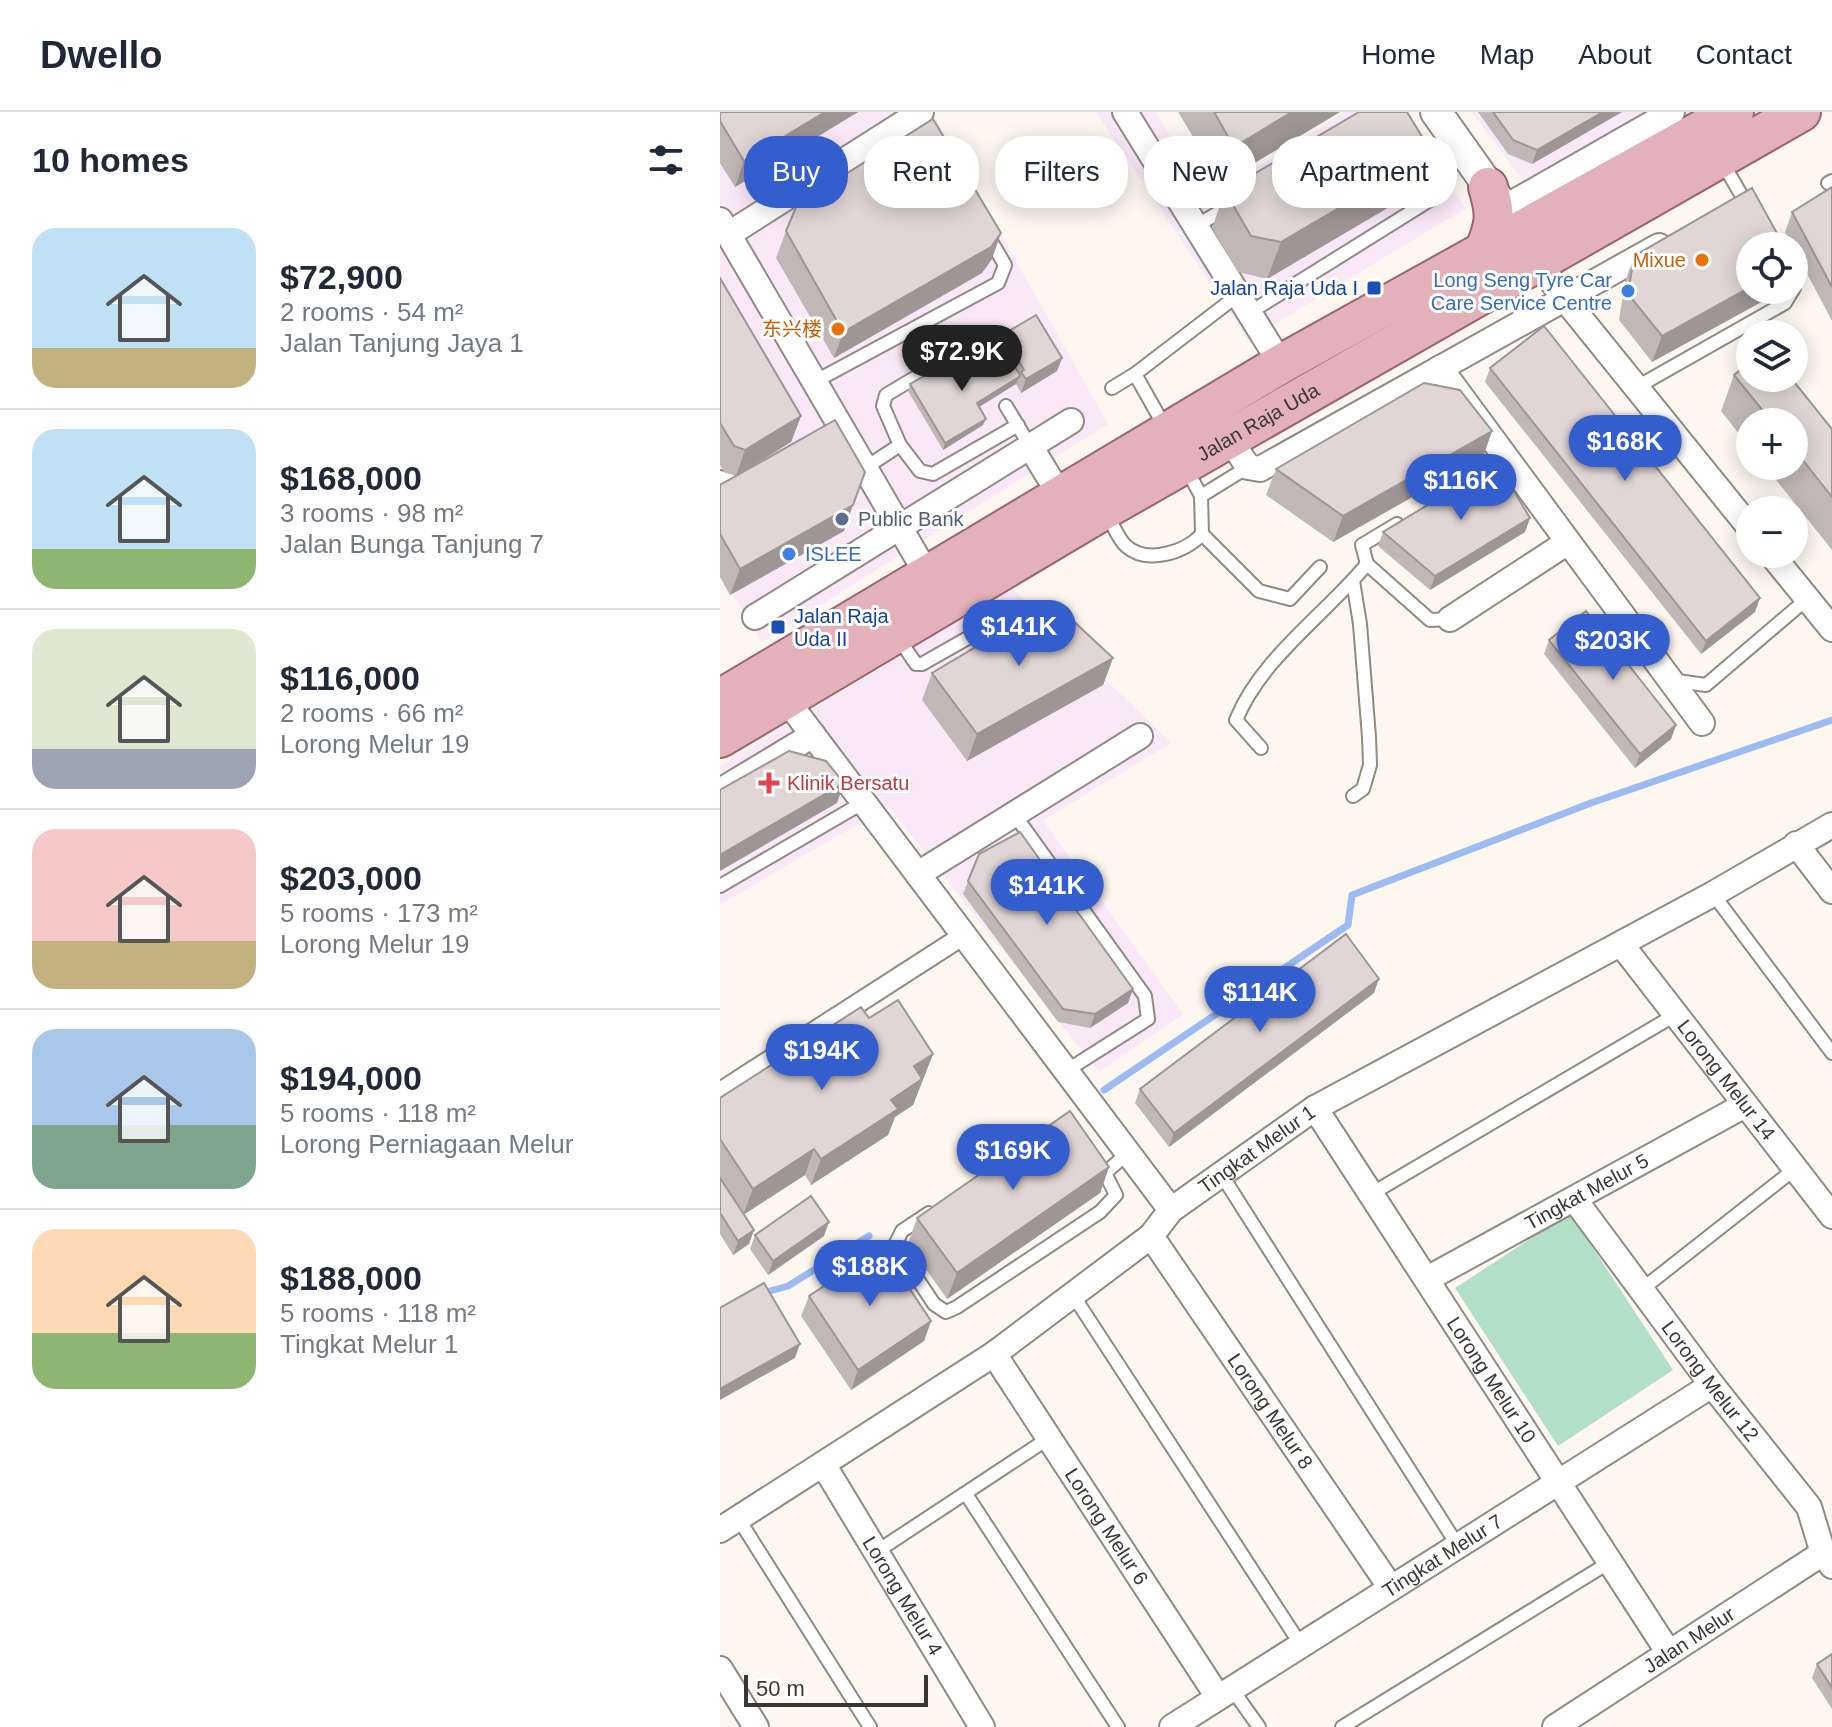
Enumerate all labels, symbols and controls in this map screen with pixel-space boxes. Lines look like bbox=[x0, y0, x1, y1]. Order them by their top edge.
text: Dwello bbox=[40, 34, 162, 76]
text: Home bbox=[1361, 39, 1436, 70]
text: Map bbox=[1480, 39, 1534, 70]
text: About bbox=[1578, 39, 1652, 70]
text: Contact bbox=[1696, 39, 1792, 70]
chip: Buy bbox=[744, 136, 848, 208]
chip: Rent bbox=[864, 136, 979, 208]
chip: Filters bbox=[995, 136, 1128, 208]
chip: New bbox=[1144, 136, 1256, 208]
chip: Apartment bbox=[1272, 136, 1457, 208]
icon: filters bbox=[644, 138, 688, 182]
text: 10 homes bbox=[32, 141, 189, 179]
map controls bbox=[1736, 232, 1808, 568]
button: locate bbox=[1736, 232, 1808, 304]
place label: Mixue bbox=[1633, 249, 1686, 271]
marker: Mixue bbox=[1693, 251, 1711, 269]
text: $72,900 bbox=[280, 258, 403, 296]
icon: home bbox=[96, 260, 192, 356]
place label: Long Seng Tyre Car Care Service Centre bbox=[1431, 269, 1612, 314]
place label: Jalan Raja Uda I bbox=[1210, 277, 1358, 299]
marker: Jalan Raja Uda I bbox=[1365, 279, 1383, 297]
marker: Long Seng Tyre Car Care Service Centre bbox=[1619, 282, 1637, 300]
text: 2 rooms · 54 m² bbox=[280, 297, 464, 327]
place label: 东兴楼 bbox=[762, 318, 822, 340]
marker: 东兴楼 bbox=[829, 320, 847, 338]
button: layers bbox=[1736, 320, 1808, 392]
pin: $72.9K bbox=[897, 325, 1027, 393]
text: Jalan Tanjung Jaya 1 bbox=[280, 328, 524, 358]
text: $72.9K bbox=[920, 336, 1004, 366]
street label: Jalan Raja Uda bbox=[1193, 378, 1324, 465]
button: + bbox=[1736, 408, 1808, 480]
pin: $168K bbox=[1569, 415, 1681, 483]
text: $168K bbox=[1587, 426, 1663, 456]
pin: $116K bbox=[1405, 454, 1517, 522]
text: $168,000 bbox=[280, 459, 422, 497]
icon: home bbox=[96, 461, 192, 557]
text: $116K bbox=[1423, 465, 1499, 495]
button: − bbox=[1736, 496, 1808, 568]
text: 3 rooms · 98 m² bbox=[280, 498, 464, 528]
place label: Public Bank bbox=[858, 508, 965, 530]
marker: Public Bank bbox=[833, 510, 851, 528]
text: Jalan Bunga Tanjung 7 bbox=[280, 529, 544, 559]
place label: ISLEE bbox=[805, 543, 862, 565]
marker: ISLEE bbox=[780, 545, 798, 563]
pin: $141K bbox=[963, 600, 1075, 668]
place label: Jalan Raja Uda II bbox=[794, 605, 889, 650]
text: $141K bbox=[981, 611, 1057, 641]
pin: $203K bbox=[1557, 614, 1669, 682]
marker: Jalan Raja Uda II bbox=[769, 618, 787, 636]
text: $203K bbox=[1575, 625, 1651, 655]
text: $116,000 bbox=[280, 659, 420, 697]
icon: home bbox=[96, 661, 192, 757]
text: 2 rooms · 66 m² bbox=[280, 698, 464, 728]
text: Lorong Melur 19 bbox=[280, 729, 469, 759]
marker: Klinik Bersatu bbox=[758, 772, 780, 794]
place label: Klinik Bersatu bbox=[787, 772, 909, 794]
text: $203,000 bbox=[280, 859, 422, 897]
pin: $141K bbox=[991, 859, 1103, 927]
icon: home bbox=[96, 861, 192, 957]
text: $141K bbox=[1009, 870, 1085, 900]
text: 5 rooms · 173 m² bbox=[280, 898, 478, 928]
text: Lorong Melur 19 bbox=[280, 929, 469, 959]
pin: $114K bbox=[1204, 966, 1316, 1034]
text: $114K bbox=[1222, 977, 1298, 1007]
street label: Lorong Melur 14 bbox=[1673, 1016, 1780, 1144]
pin: $194K bbox=[766, 1024, 878, 1092]
text: $194K bbox=[784, 1035, 860, 1065]
text: $194,000 bbox=[280, 1059, 422, 1097]
icon: home bbox=[96, 1061, 192, 1157]
text: 5 rooms · 118 m² bbox=[280, 1098, 476, 1128]
street label: Tingkat Melur 1 bbox=[1194, 1101, 1319, 1198]
pin: $169K bbox=[957, 1124, 1069, 1192]
text: Lorong Perniagaan Melur bbox=[280, 1129, 573, 1159]
text: $169K bbox=[975, 1135, 1051, 1165]
street label: Tingkat Melur 5 bbox=[1521, 1149, 1652, 1234]
pin: $188K bbox=[814, 1240, 926, 1308]
text: $188K bbox=[832, 1251, 908, 1281]
text: $188,000 bbox=[280, 1259, 422, 1297]
icon: home bbox=[96, 1261, 192, 1357]
text: 5 rooms · 118 m² bbox=[280, 1298, 476, 1328]
street label: Lorong Melur 10 bbox=[1443, 1313, 1540, 1447]
street label: Lorong Melur 12 bbox=[1657, 1317, 1763, 1446]
text: Tingkat Melur 1 bbox=[280, 1329, 458, 1359]
street label: Lorong Melur 8 bbox=[1223, 1349, 1317, 1473]
street label: Lorong Melur 6 bbox=[1061, 1464, 1153, 1589]
street label: Tingkat Melur 7 bbox=[1379, 1510, 1506, 1602]
street label: Lorong Melur 4 bbox=[858, 1533, 947, 1659]
street label: Jalan Melur bbox=[1640, 1602, 1739, 1677]
scale bar bbox=[744, 1671, 928, 1707]
text: 50 m bbox=[756, 1676, 805, 1701]

